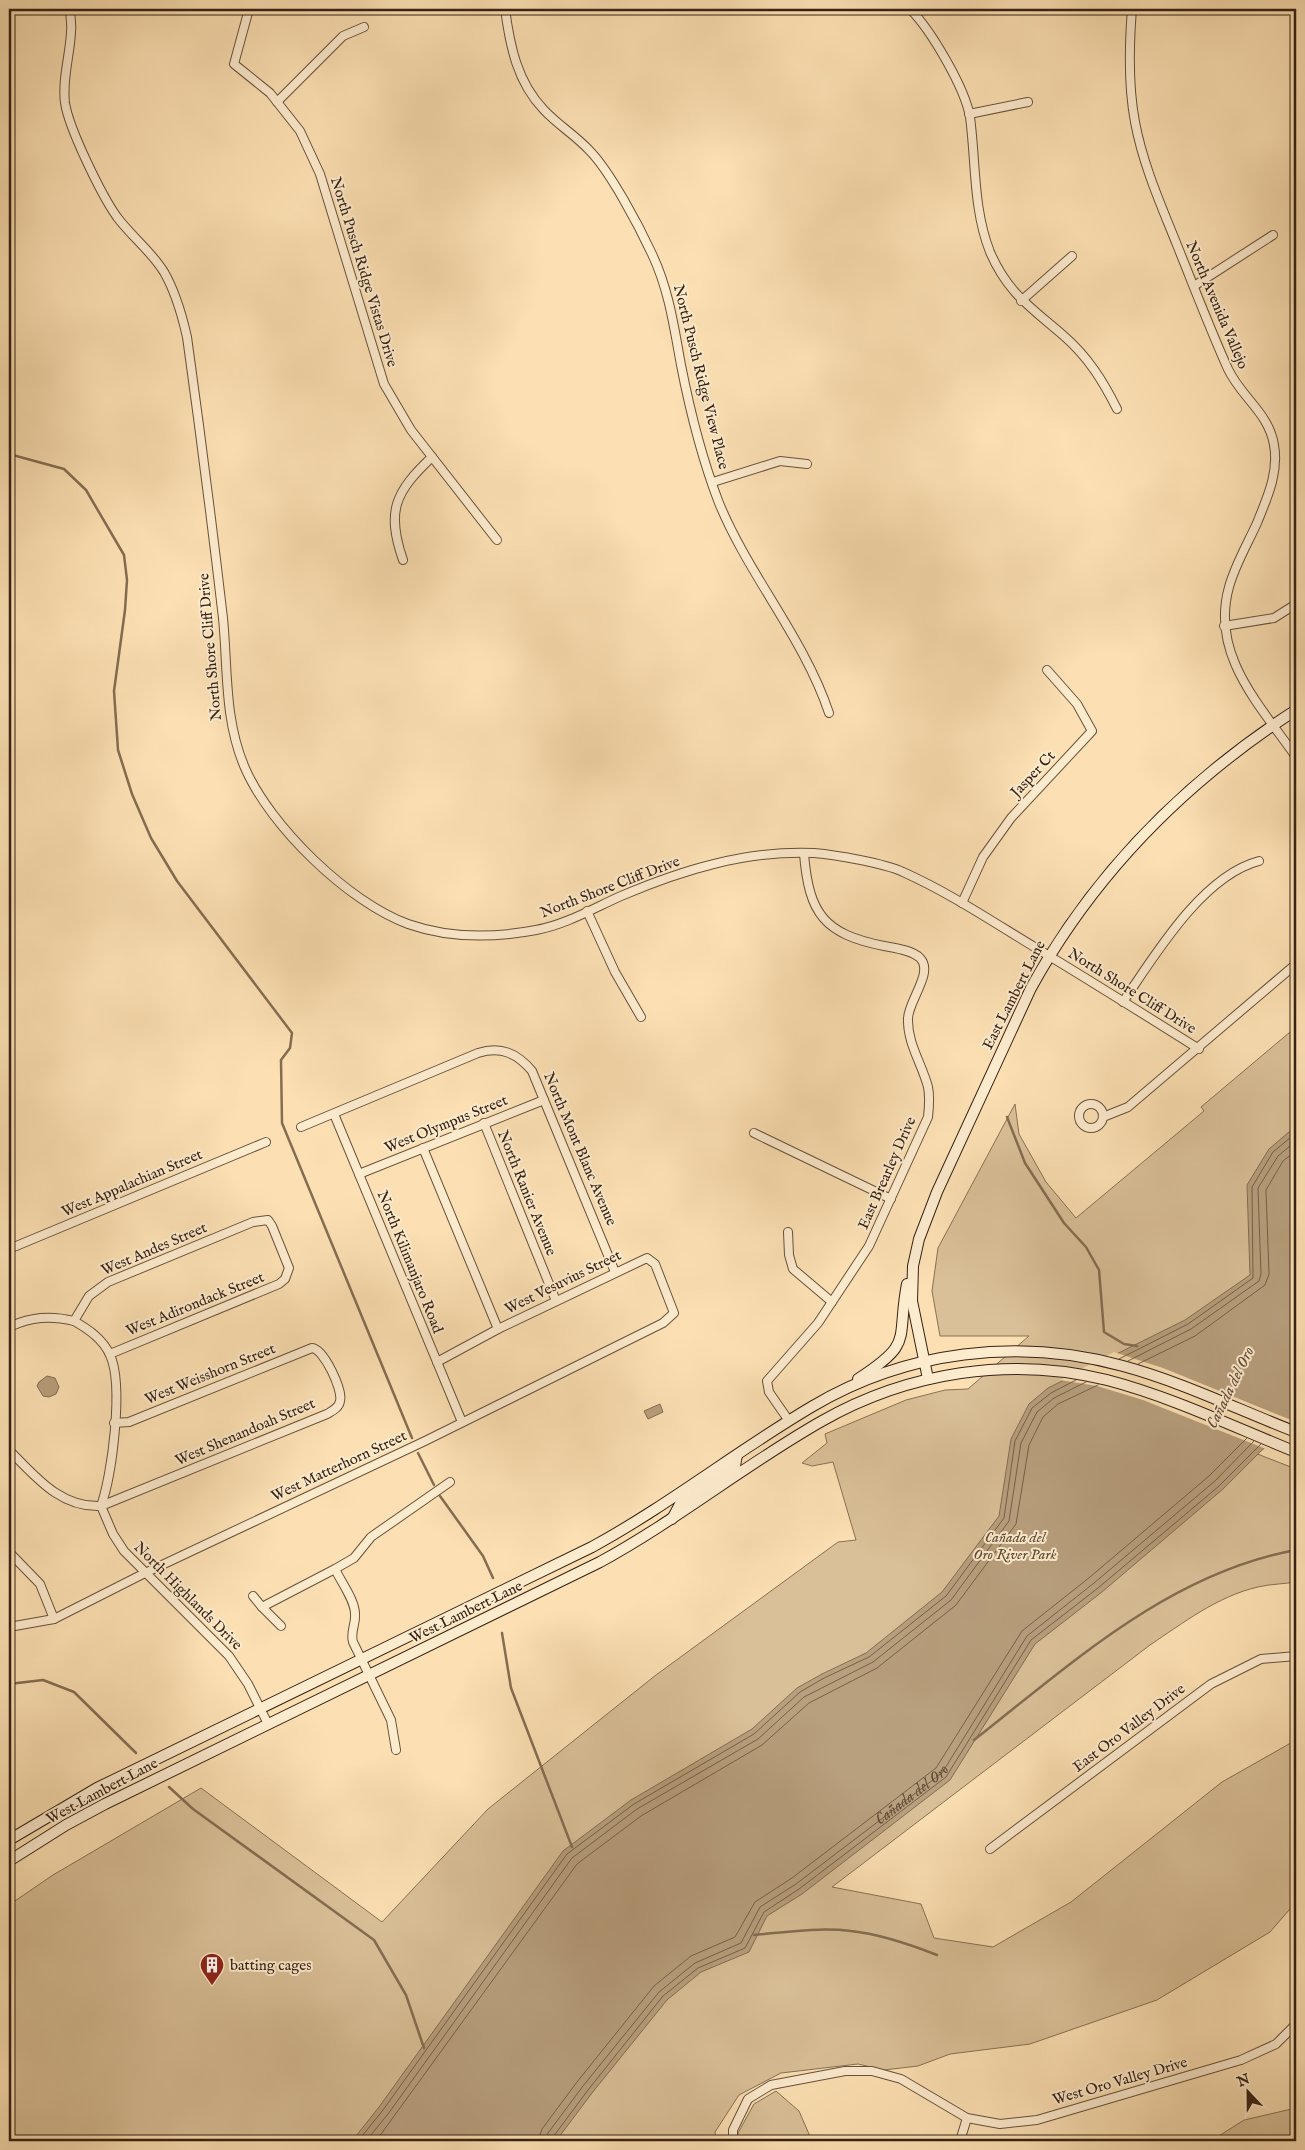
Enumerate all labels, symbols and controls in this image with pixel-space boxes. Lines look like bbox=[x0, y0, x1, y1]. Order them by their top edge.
street label: North Pusch Ridge Vistas Drive bbox=[326, 175, 402, 369]
street label: North Avenida Vallejo bbox=[1181, 238, 1253, 372]
street label: North Pusch Ridge View Place bbox=[669, 283, 733, 472]
street label: North Shore Cliff Drive bbox=[194, 572, 226, 721]
street label: Jasper Ct bbox=[1005, 747, 1059, 803]
street label: North Shore Cliff Drive bbox=[538, 852, 683, 922]
street label: East Lambert Lane bbox=[978, 937, 1050, 1053]
street label: North Shore Cliff Drive bbox=[1064, 944, 1200, 1038]
street label: North Mont Blanc Avenue bbox=[539, 1069, 621, 1229]
street label: West Olympus Street bbox=[382, 1091, 510, 1157]
street label: East Brearley Drive bbox=[854, 1114, 920, 1232]
street label: North Ranier Avenue bbox=[493, 1127, 561, 1259]
street label: West Appalachian Street bbox=[59, 1145, 205, 1221]
street label: North Kilimanjaro Road bbox=[373, 1188, 448, 1337]
street label: West Andes Street bbox=[98, 1218, 210, 1280]
street label: West Vesuvius Street bbox=[502, 1246, 624, 1318]
street label: West Adirondack Street bbox=[123, 1268, 267, 1340]
street label: West Weisshorn Street bbox=[142, 1339, 278, 1409]
water label: Cañada del Oro bbox=[1203, 1344, 1259, 1432]
street label: West Shenandoah Street bbox=[172, 1394, 318, 1470]
street label: West Matterhorn Street bbox=[268, 1426, 410, 1506]
park label: Cañada del Oro River Park bbox=[974, 1528, 1056, 1564]
street label: North Highlands Drive bbox=[130, 1538, 246, 1654]
street label: West Lambert Lane bbox=[406, 1576, 526, 1648]
street label: East Oro Valley Drive bbox=[1069, 1679, 1189, 1776]
street label: West Lambert Lane bbox=[43, 1754, 161, 1828]
water label: Cañada del Oro bbox=[871, 1761, 954, 1830]
building icon: batting cages bbox=[199, 1952, 225, 1986]
place label: batting cages bbox=[230, 1956, 311, 1975]
street label: West Oro Valley Drive bbox=[1050, 2053, 1190, 2109]
north arrow bbox=[1222, 2068, 1272, 2118]
text: N bbox=[1234, 2070, 1252, 2092]

